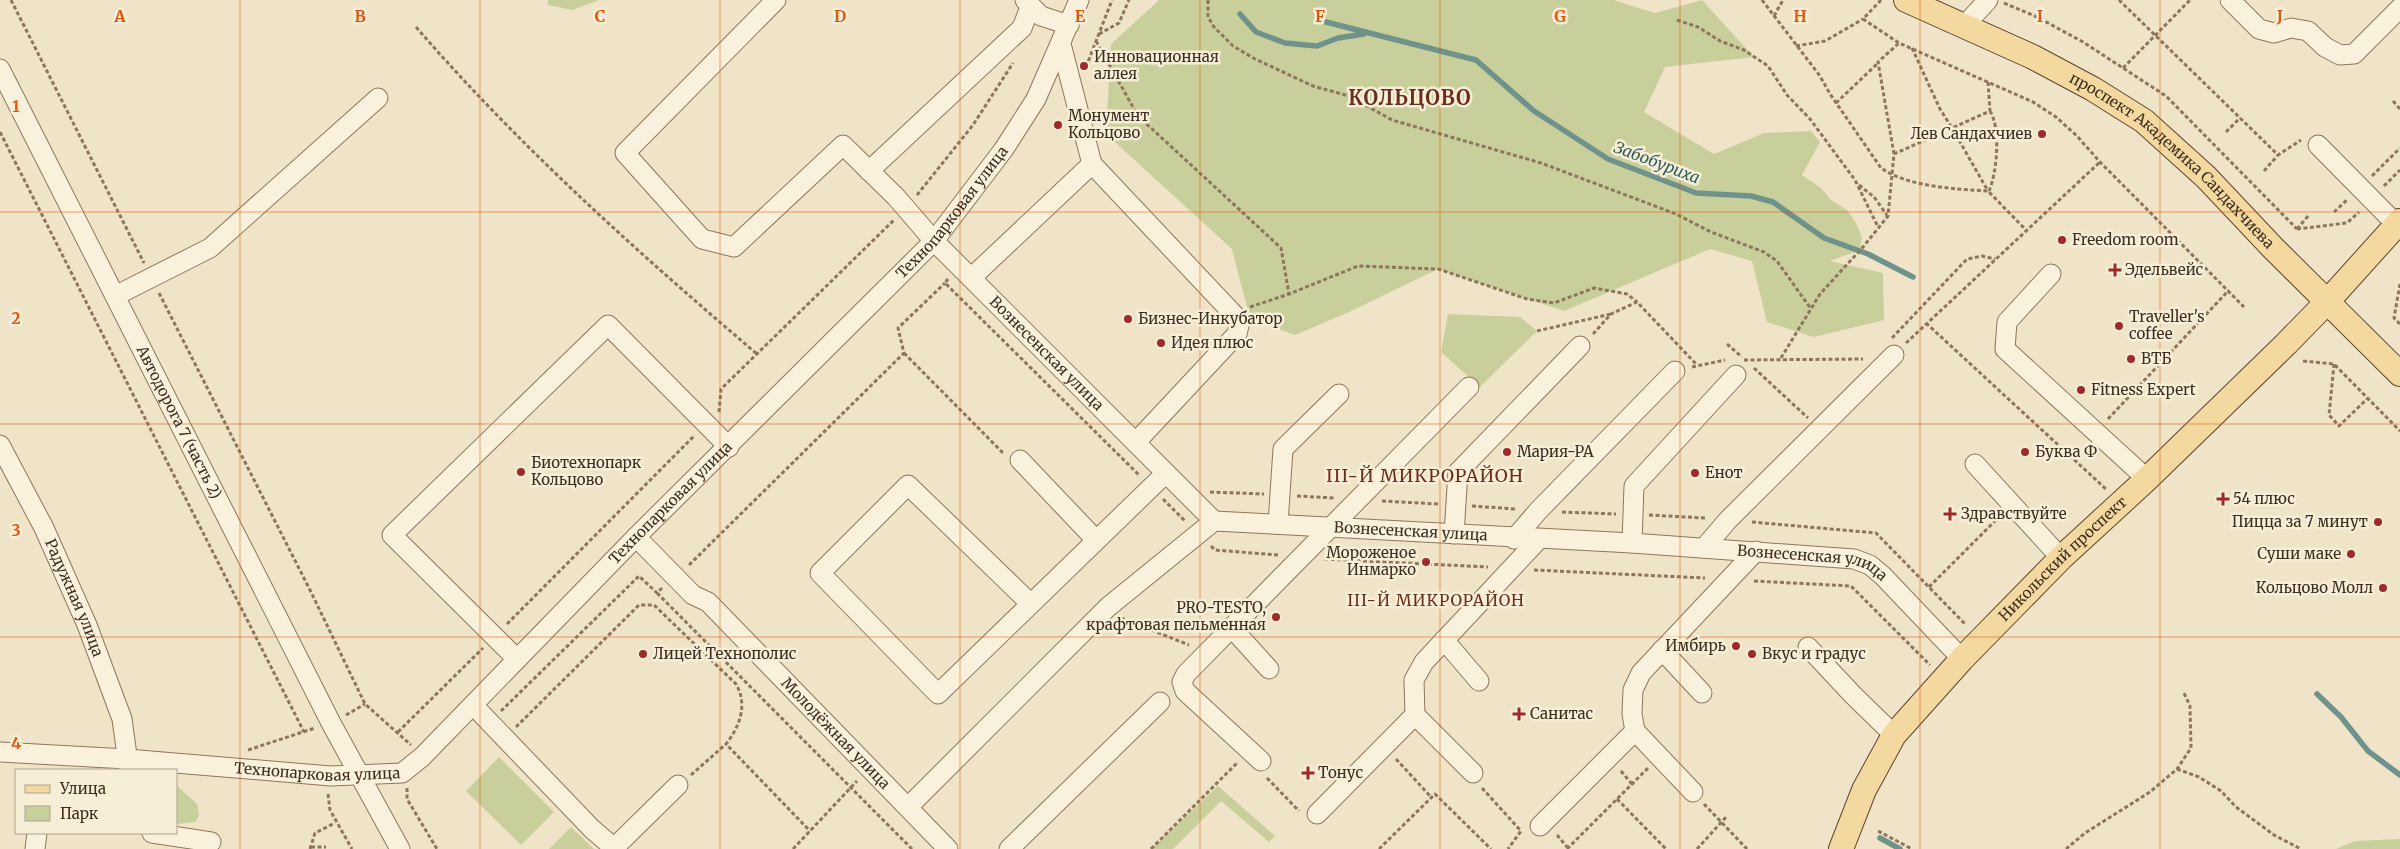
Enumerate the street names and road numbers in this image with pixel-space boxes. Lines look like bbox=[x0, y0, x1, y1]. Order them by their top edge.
street label: проспект Академика Сандахчиева bbox=[2066, 68, 2279, 252]
street label: Технопарковая улица bbox=[892, 142, 1012, 282]
street label: Вознесенская улица bbox=[986, 292, 1108, 414]
street label: Автодорога 7 (часть 2) bbox=[132, 341, 226, 502]
street label: Технопарковая улица bbox=[605, 437, 736, 568]
street label: Никольский проспект bbox=[1994, 492, 2131, 625]
street label: Вознесенская улица bbox=[1333, 517, 1488, 544]
street label: Радужная улица bbox=[41, 536, 108, 659]
street label: Вознесенская улица bbox=[1736, 541, 1892, 585]
street label: Молодёжная улица bbox=[777, 673, 894, 793]
street label: Технопарковая улица bbox=[234, 758, 401, 785]

